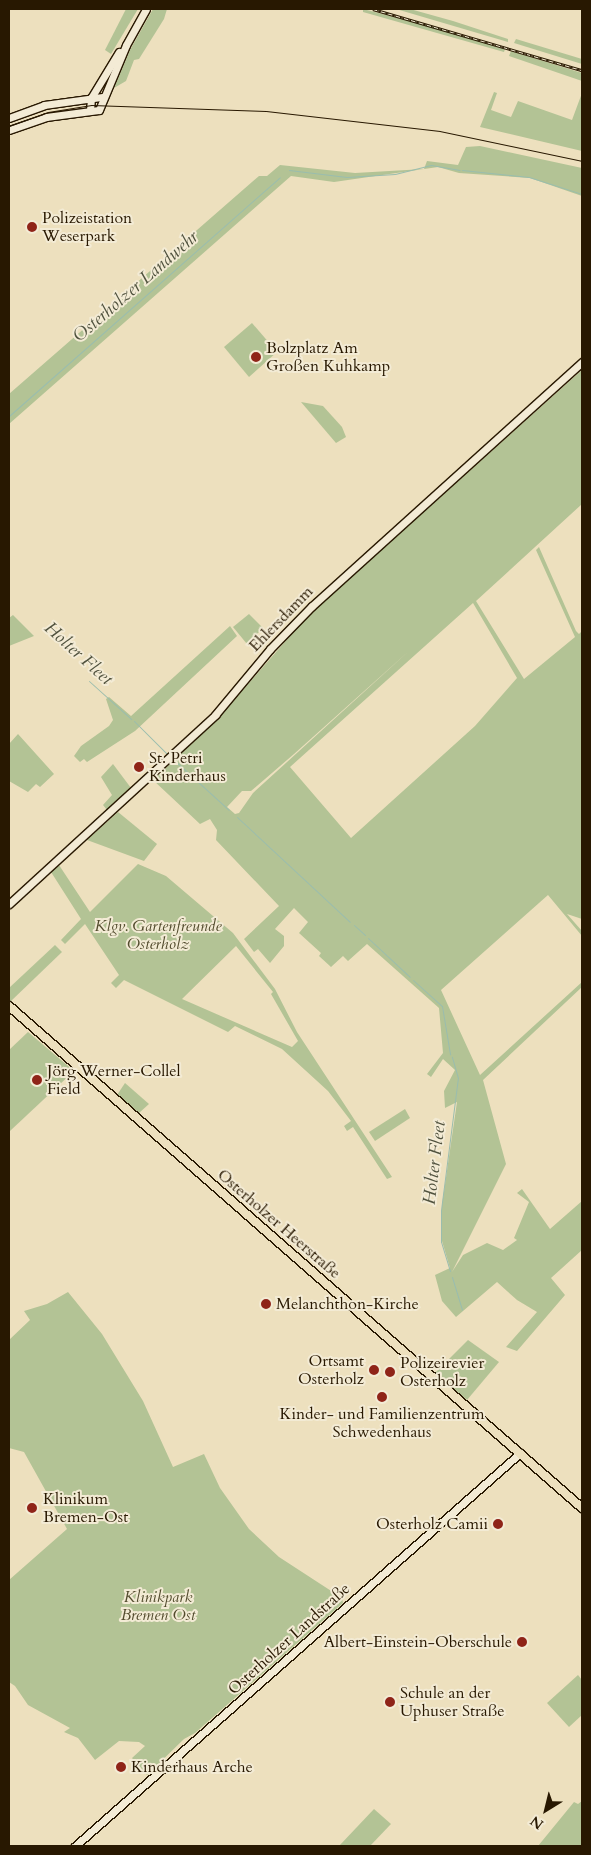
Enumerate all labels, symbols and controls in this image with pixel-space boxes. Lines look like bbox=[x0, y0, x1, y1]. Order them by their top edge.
place label: Polizeistation Weserpark bbox=[42, 208, 132, 246]
marker: Polizeistation Weserpark bbox=[26, 221, 38, 233]
water label: Osterholzer Landwehr bbox=[69, 227, 203, 347]
place label: Bolzplatz Am Großen Kuhkamp bbox=[266, 338, 390, 376]
marker: Bolzplatz Am Großen Kuhkamp bbox=[250, 351, 262, 363]
street label: Ehlersdamm bbox=[245, 582, 317, 656]
water label: Holter Fleet bbox=[39, 618, 117, 690]
place label: St. Petri Kinderhaus bbox=[149, 748, 226, 786]
marker: St. Petri Kinderhaus bbox=[133, 761, 145, 773]
park label: Klgv. Gartenfreunde Osterholz bbox=[94, 916, 222, 954]
place label: Jörg Werner-Collel Field bbox=[47, 1061, 181, 1099]
marker: Jörg Werner-Collel Field bbox=[31, 1074, 43, 1086]
water label: Holter Fleet bbox=[419, 1120, 451, 1206]
street label: Osterholzer Heerstraße bbox=[213, 1165, 345, 1283]
place label: Melanchthon-Kirche bbox=[276, 1294, 419, 1314]
marker: Melanchthon-Kirche bbox=[260, 1298, 272, 1310]
place label: Ortsamt Osterholz bbox=[298, 1351, 364, 1389]
place label: Polizeirevier Osterholz bbox=[400, 1353, 484, 1391]
marker: Ortsamt Osterholz bbox=[368, 1364, 380, 1376]
marker: Polizeirevier Osterholz bbox=[384, 1366, 396, 1378]
marker: Kinder- und Familienzentrum Schwedenhaus bbox=[376, 1391, 388, 1403]
place label: Kinder- und Familienzentrum Schwedenhaus bbox=[280, 1404, 484, 1442]
place label: Klinikum Bremen-Ost bbox=[43, 1489, 128, 1527]
marker: Klinikum Bremen-Ost bbox=[25, 1501, 39, 1515]
place label: Osterholz Camii bbox=[376, 1514, 488, 1534]
marker: Osterholz Camii bbox=[492, 1518, 504, 1530]
street label: Osterholzer Landstraße bbox=[224, 1579, 354, 1699]
park label: Klinikpark Bremen Ost bbox=[121, 1587, 195, 1625]
place label: Albert-Einstein-Oberschule bbox=[324, 1632, 512, 1652]
marker: Albert-Einstein-Oberschule bbox=[516, 1636, 528, 1648]
place label: Schule an der Uphuser Straße bbox=[400, 1683, 505, 1721]
marker: Schule an der Uphuser Straße bbox=[384, 1696, 396, 1708]
place label: Kinderhaus Arche bbox=[131, 1757, 253, 1777]
marker: Kinderhaus Arche bbox=[115, 1761, 127, 1773]
north arrow bbox=[521, 1785, 571, 1835]
text: N bbox=[526, 1811, 547, 1834]

